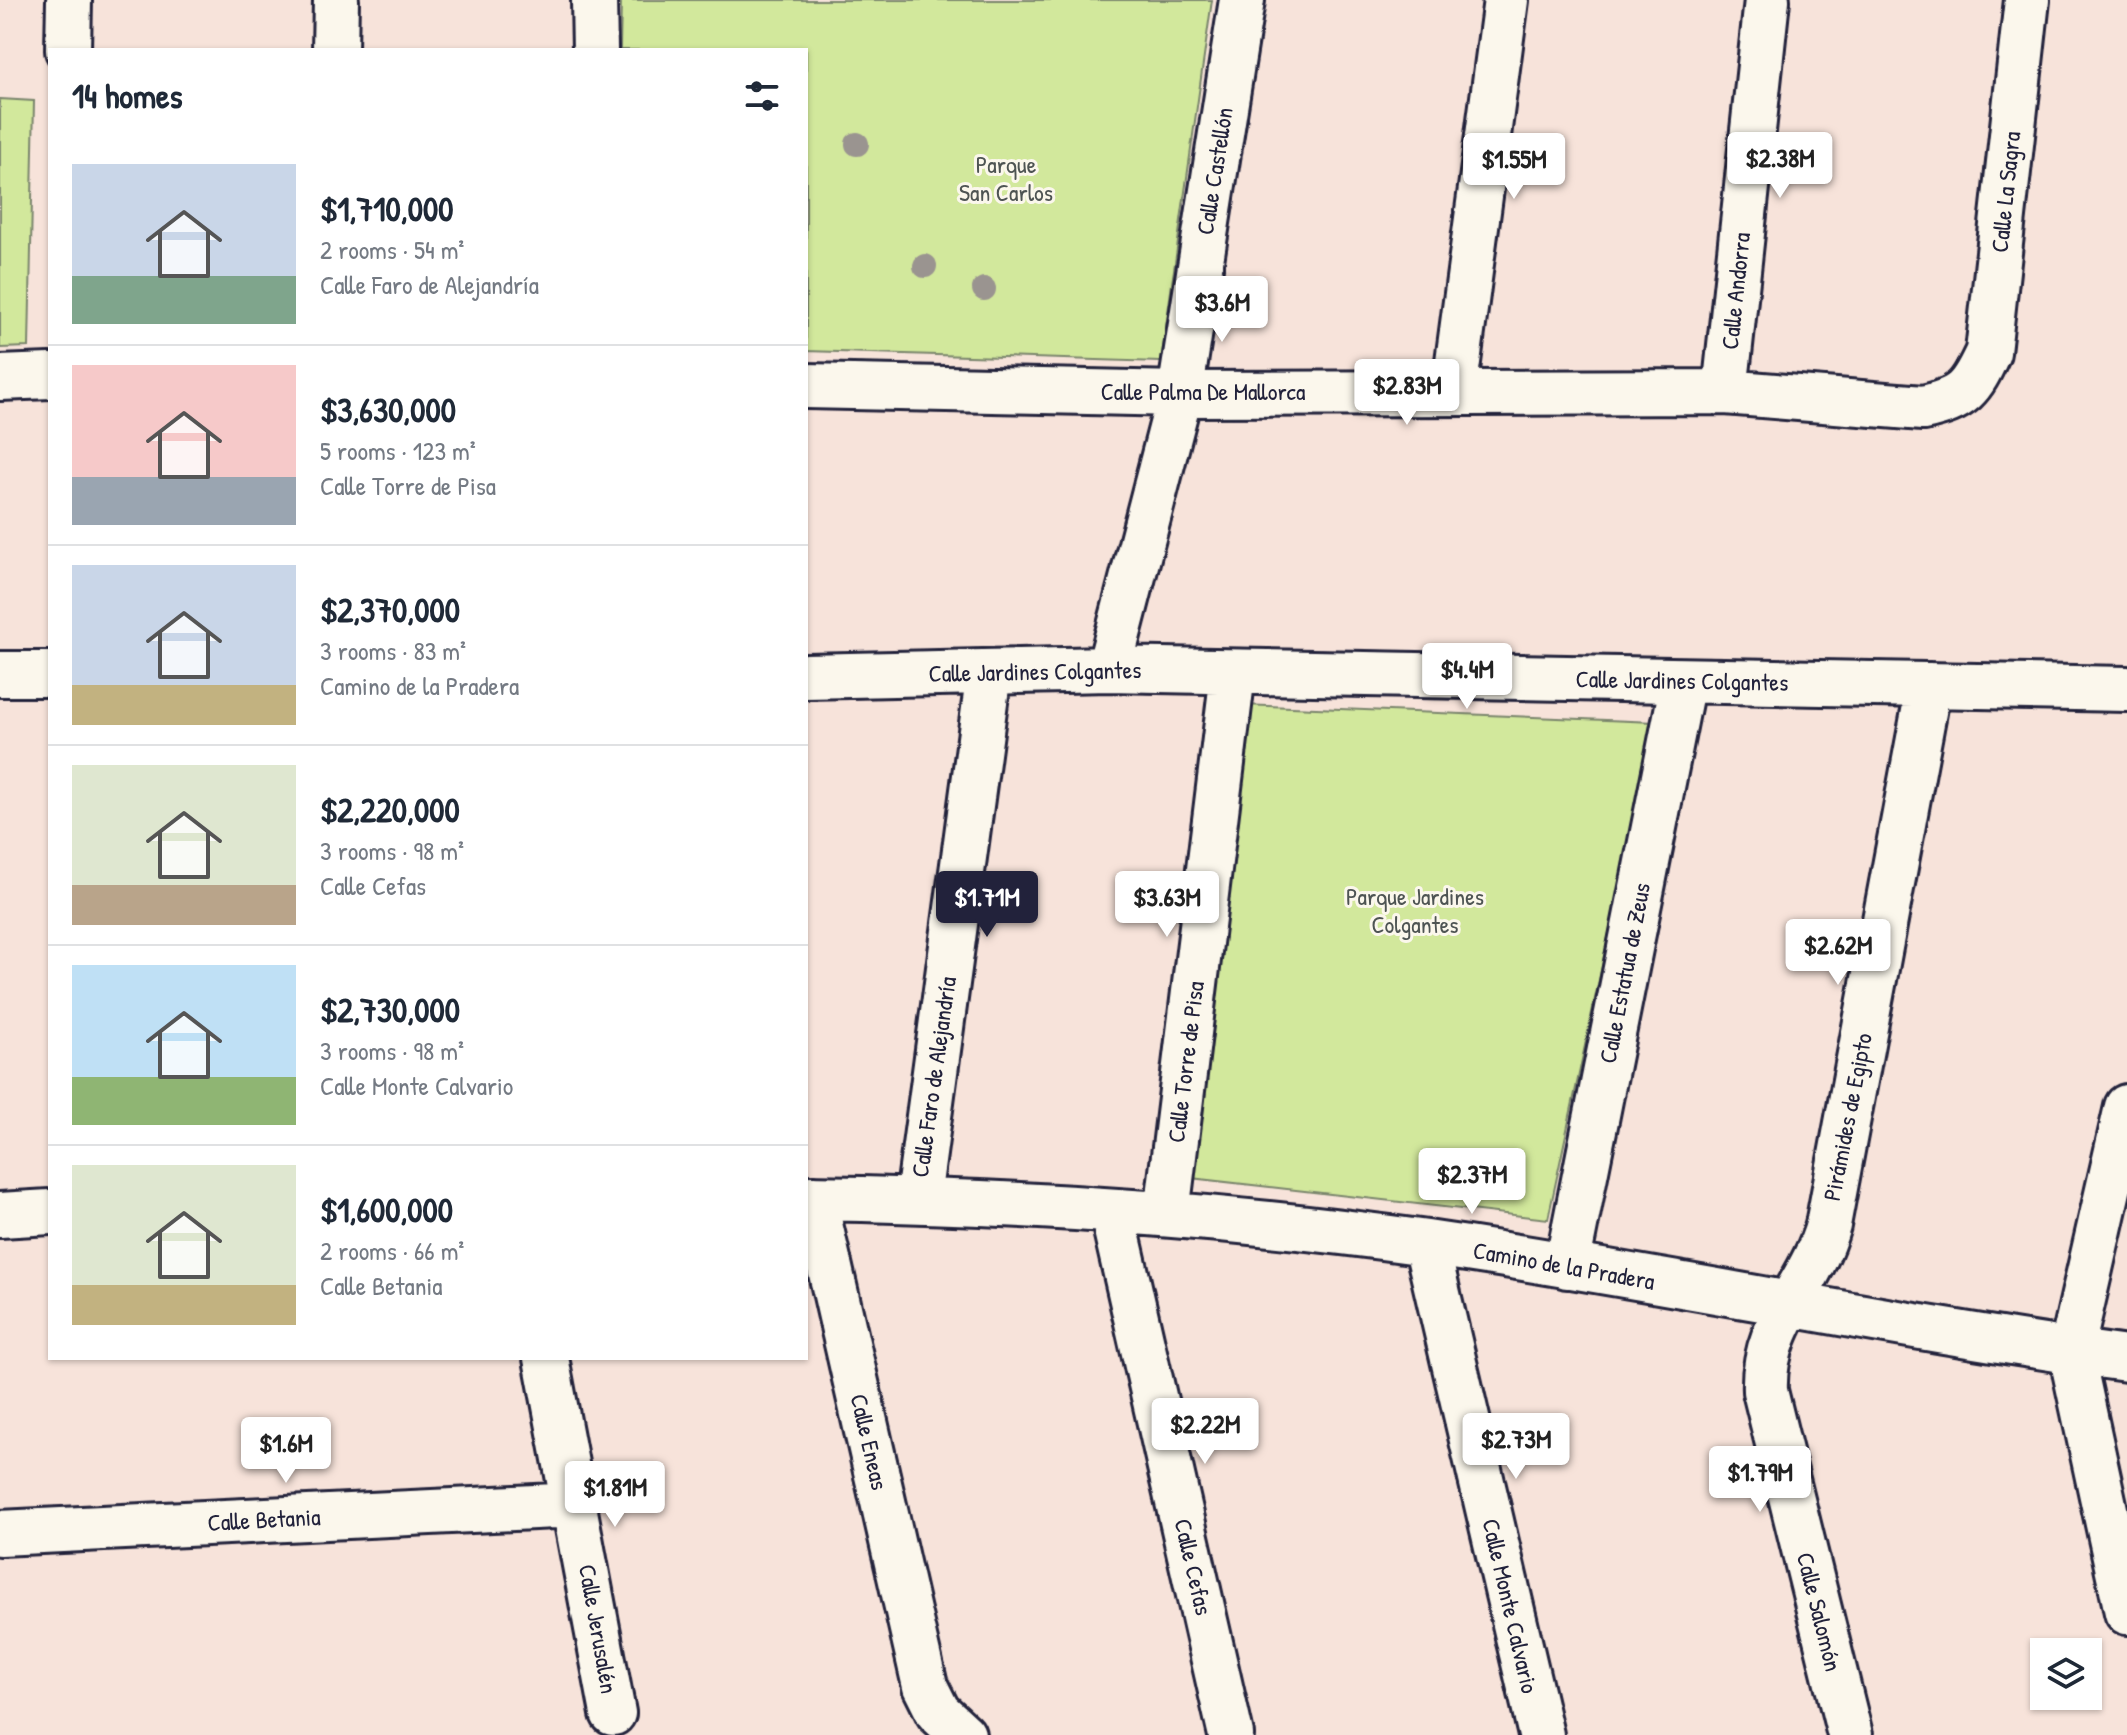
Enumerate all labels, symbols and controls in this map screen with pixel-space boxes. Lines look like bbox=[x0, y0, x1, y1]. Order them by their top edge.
text: 14 homes bbox=[72, 73, 183, 119]
icon: filters bbox=[740, 74, 784, 118]
street label: Calle Castellón bbox=[1188, 105, 1240, 237]
street label: Calle La Sagra bbox=[1983, 130, 2027, 254]
pin: $2.38M bbox=[1715, 132, 1845, 200]
pin: $1.55M bbox=[1449, 133, 1579, 201]
text: $2.38M bbox=[1745, 140, 1815, 175]
text: $1.55M bbox=[1481, 141, 1547, 176]
park label: Parque San Carlos bbox=[959, 148, 1053, 208]
text: $1,710,000 bbox=[320, 186, 453, 232]
icon: home bbox=[136, 196, 232, 292]
street label: Calle Andorra bbox=[1713, 231, 1757, 351]
text: 2 rooms · 54 m² bbox=[320, 232, 464, 267]
text: Calle Faro de Alejandría bbox=[320, 267, 539, 302]
pin: $3.6M bbox=[1166, 276, 1278, 344]
text: $3.6M bbox=[1194, 284, 1250, 319]
pin: $2.83M bbox=[1342, 359, 1472, 427]
text: $2.83M bbox=[1372, 367, 1442, 402]
street label: Calle Palma De Mallorca bbox=[1101, 375, 1305, 407]
text: $3,630,000 bbox=[320, 387, 456, 433]
icon: home bbox=[136, 397, 232, 493]
text: 5 rooms · 123 m² bbox=[320, 433, 476, 468]
text: Calle Torre de Pisa bbox=[320, 468, 496, 503]
text: $2,370,000 bbox=[320, 587, 460, 633]
icon: home bbox=[136, 597, 232, 693]
text: 3 rooms · 83 m² bbox=[320, 633, 466, 668]
pin: $4.4M bbox=[1411, 643, 1523, 711]
text: $4.4M bbox=[1440, 651, 1494, 686]
street label: Calle Jardines Colgantes bbox=[928, 653, 1142, 689]
street label: Calle Jardines Colgantes bbox=[1575, 662, 1789, 698]
text: Camino de la Pradera bbox=[320, 668, 519, 703]
text: $2,220,000 bbox=[320, 787, 460, 833]
icon: home bbox=[136, 797, 232, 893]
text: 3 rooms · 98 m² bbox=[320, 833, 464, 868]
text: Calle Cefas bbox=[320, 868, 426, 903]
pin: $1.71M bbox=[922, 871, 1052, 939]
pin: $3.63M bbox=[1102, 871, 1232, 939]
text: $1.71M bbox=[954, 879, 1020, 914]
text: $3.63M bbox=[1133, 879, 1201, 914]
park label: Parque Jardines Colgantes bbox=[1346, 880, 1484, 940]
street label: Calle Estatua de Zeus bbox=[1591, 880, 1657, 1066]
pin: $2.62M bbox=[1773, 919, 1903, 987]
text: $2.62M bbox=[1804, 927, 1872, 962]
street label: Calle Faro de Alejandría bbox=[903, 975, 963, 1179]
street label: Calle Torre de Pisa bbox=[1159, 979, 1211, 1144]
text: $2,730,000 bbox=[320, 987, 460, 1033]
icon: home bbox=[136, 997, 232, 1093]
street label: Pirámides de Egipto bbox=[1815, 1030, 1879, 1203]
text: 3 rooms · 98 m² bbox=[320, 1033, 464, 1068]
text: Calle Monte Calvario bbox=[320, 1068, 513, 1103]
pin: $2.37M bbox=[1407, 1148, 1537, 1216]
text: $2.37M bbox=[1437, 1156, 1507, 1191]
text: $1,600,000 bbox=[320, 1187, 453, 1233]
icon: home bbox=[136, 1197, 232, 1293]
text: 2 rooms · 66 m² bbox=[320, 1233, 464, 1268]
street label: Camino de la Pradera bbox=[1471, 1233, 1657, 1297]
text: Calle Betania bbox=[320, 1268, 442, 1303]
street label: Calle Eneas bbox=[843, 1391, 897, 1493]
pin: $2.22M bbox=[1140, 1398, 1270, 1466]
text: $2.22M bbox=[1170, 1406, 1240, 1441]
pin: $2.73M bbox=[1451, 1413, 1581, 1481]
pin: $1.6M bbox=[230, 1417, 342, 1485]
text: $2.73M bbox=[1481, 1421, 1551, 1456]
text: $1.6M bbox=[259, 1425, 313, 1460]
pin: $1.79M bbox=[1695, 1446, 1825, 1514]
text: $1.79M bbox=[1727, 1454, 1793, 1489]
pin: $1.81M bbox=[550, 1461, 680, 1529]
text: $1.81M bbox=[583, 1469, 647, 1504]
street label: Calle Betania bbox=[207, 1500, 321, 1538]
street label: Calle Cefas bbox=[1167, 1515, 1221, 1618]
street label: Calle Monte Calvario bbox=[1475, 1515, 1547, 1697]
street label: Calle Salomón bbox=[1790, 1549, 1850, 1674]
street label: Calle Jerusalén bbox=[572, 1562, 626, 1696]
map controls bbox=[2030, 1638, 2102, 1710]
button: layers bbox=[2030, 1638, 2102, 1710]

